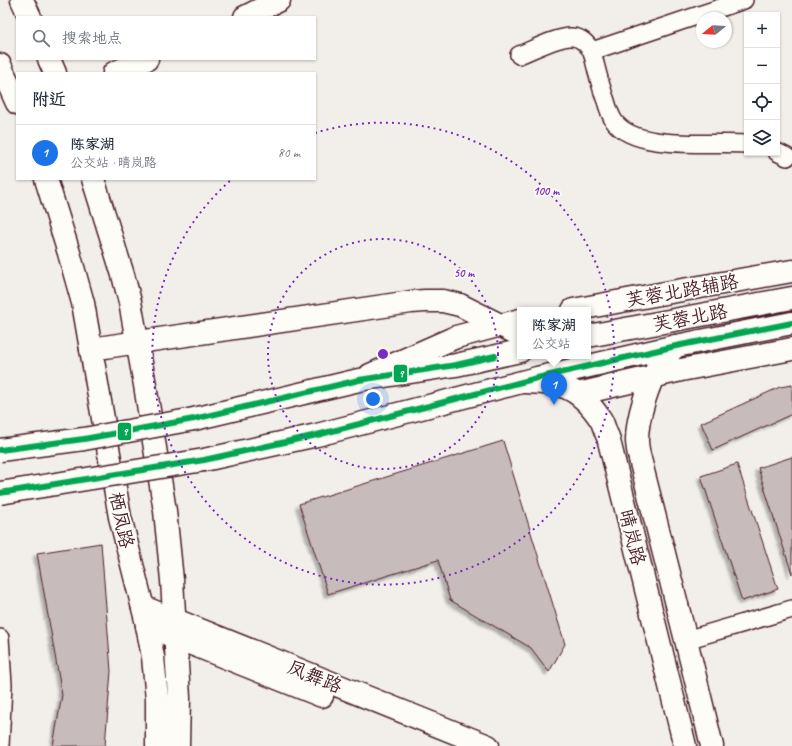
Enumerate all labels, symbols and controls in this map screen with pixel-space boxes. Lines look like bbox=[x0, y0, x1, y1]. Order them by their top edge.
north arrow bbox=[696, 12, 732, 48]
map controls bbox=[744, 12, 780, 156]
button: + bbox=[744, 12, 780, 48]
search box bbox=[16, 16, 316, 60]
icon: search bbox=[30, 27, 52, 49]
text: 搜索地点 bbox=[62, 29, 122, 48]
button: − bbox=[744, 48, 780, 84]
button: locate bbox=[744, 84, 780, 120]
text: 附近 bbox=[32, 89, 66, 110]
button: layers bbox=[744, 120, 780, 156]
text: 陈家湖 bbox=[70, 135, 115, 154]
text: 1 bbox=[42, 145, 48, 161]
text: 80 m bbox=[278, 145, 300, 161]
text: 公交站 · 晴岚路 bbox=[70, 155, 157, 171]
text: 100 m bbox=[533, 183, 560, 199]
text: 50 m bbox=[454, 265, 475, 281]
street label: 芙蓉北路辅路 bbox=[624, 269, 740, 313]
street label: 芙蓉北路 bbox=[651, 299, 730, 337]
popup bbox=[517, 307, 591, 359]
text: 陈家湖 bbox=[531, 316, 577, 335]
text: 公交站 bbox=[531, 336, 571, 352]
centre of rings bbox=[376, 347, 390, 361]
line badge: 9 bbox=[393, 364, 408, 383]
text: 9 bbox=[399, 366, 405, 380]
pin: 1 bbox=[541, 372, 567, 405]
your location bbox=[363, 389, 383, 409]
line badge: 9 bbox=[117, 422, 132, 441]
text: 9 bbox=[123, 424, 129, 438]
street label: 栖凤路 bbox=[103, 490, 139, 551]
street label: 晴岚路 bbox=[613, 507, 651, 568]
street label: 凤舞路 bbox=[284, 655, 346, 699]

